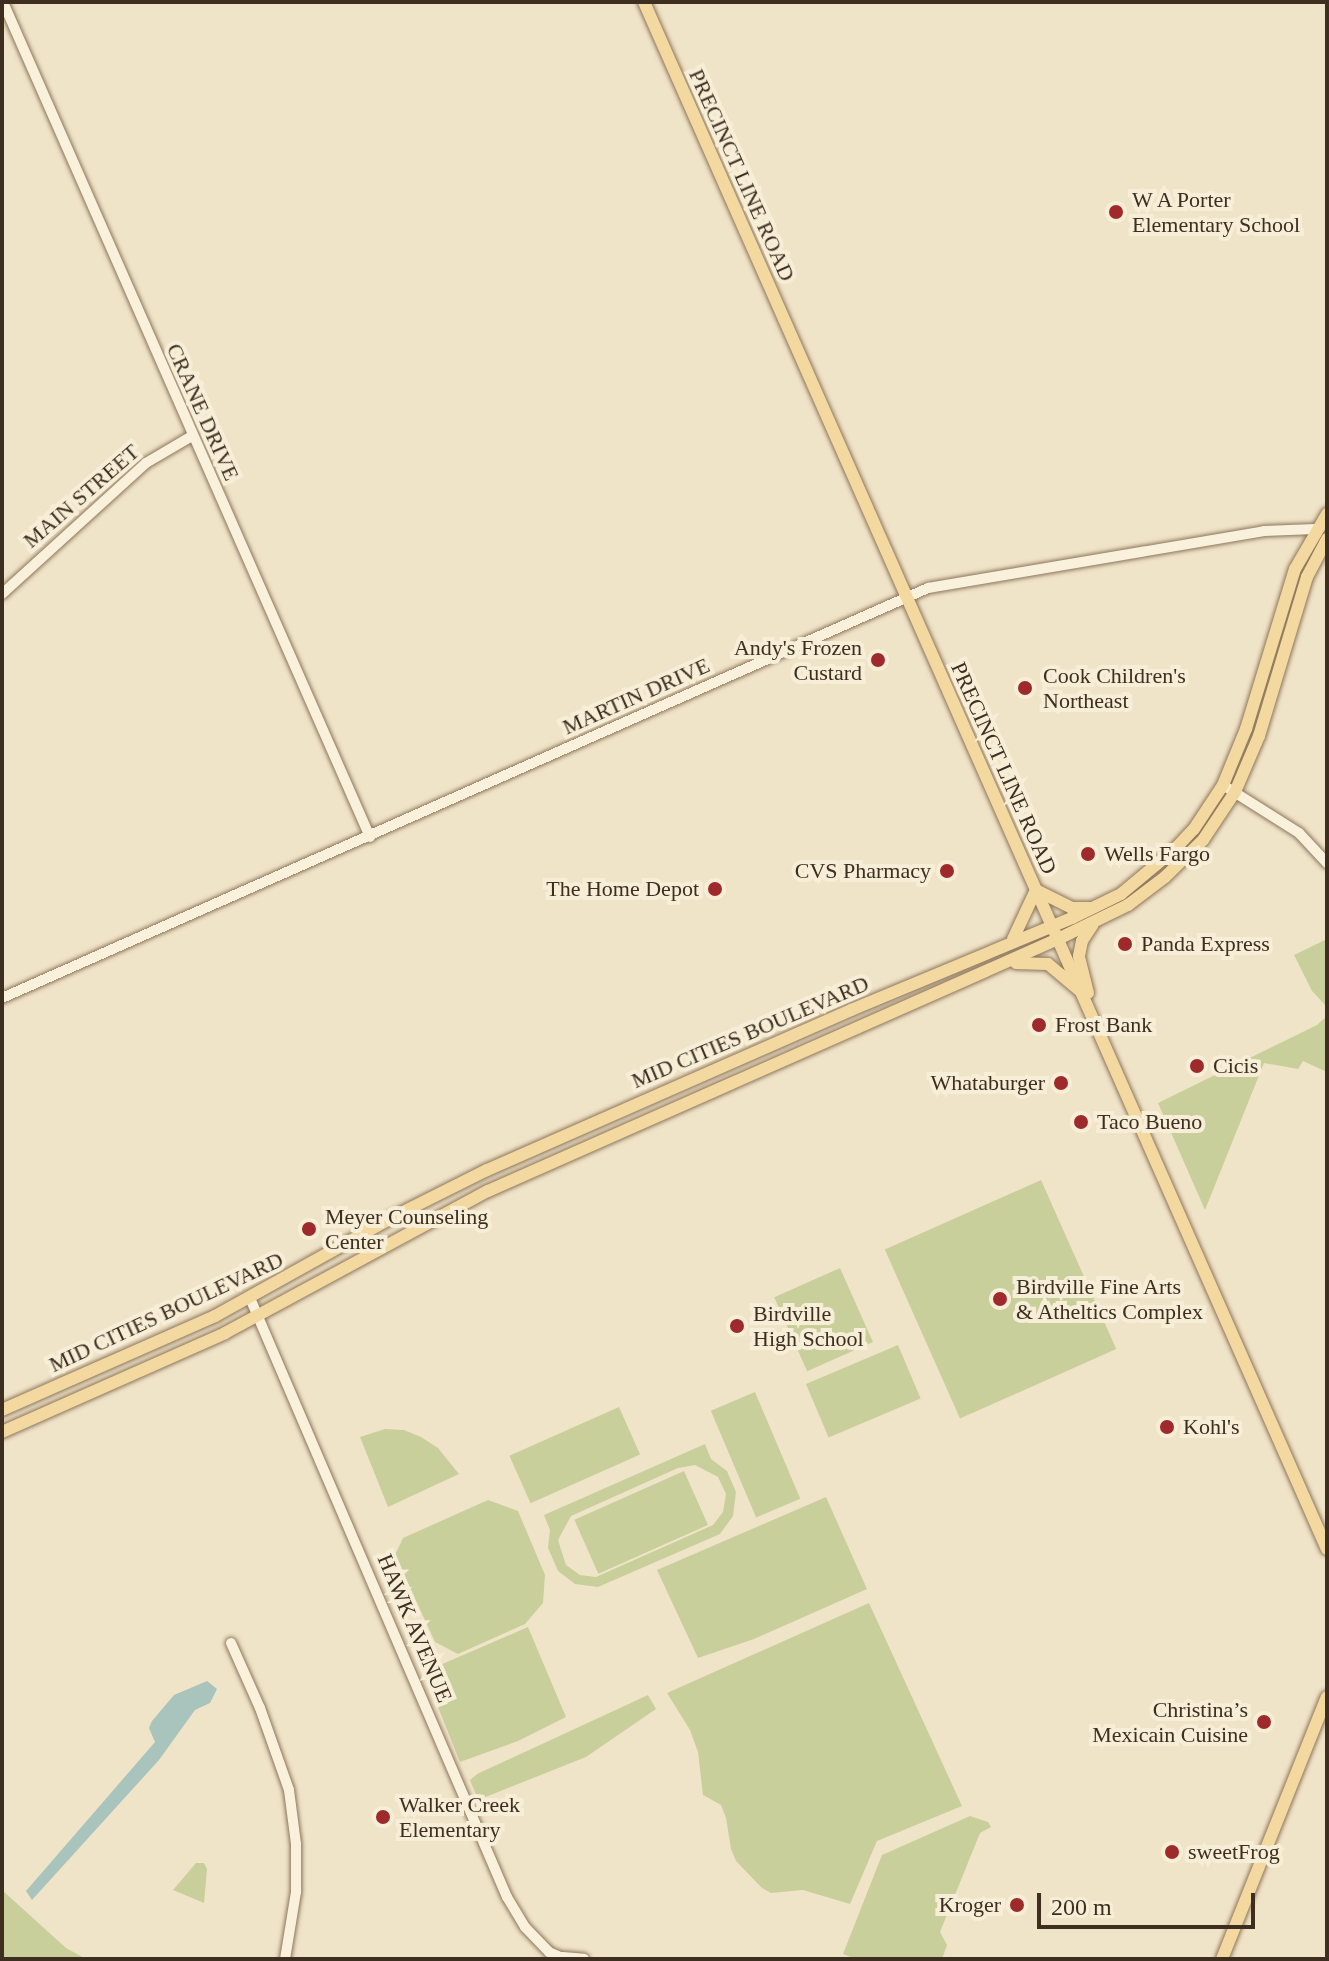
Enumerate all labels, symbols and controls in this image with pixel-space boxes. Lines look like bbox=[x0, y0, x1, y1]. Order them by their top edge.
street label: PRECINCT LINE ROAD bbox=[683, 65, 801, 285]
place label: W A Porter Elementary School bbox=[1132, 186, 1300, 238]
marker: W A Porter Elementary School bbox=[1107, 203, 1125, 221]
street label: CRANE DRIVE bbox=[161, 339, 245, 485]
street label: MAIN STREET bbox=[18, 439, 144, 553]
place label: Andy's Frozen Custard bbox=[734, 634, 862, 686]
marker: Andy's Frozen Custard bbox=[869, 651, 887, 669]
street label: MARTIN DRIVE bbox=[558, 652, 714, 740]
street label: PRECINCT LINE ROAD bbox=[945, 658, 1063, 878]
place label: Cook Children's Northeast bbox=[1043, 662, 1186, 714]
marker: Cook Children's Northeast bbox=[1014, 677, 1036, 699]
place label: Wells Fargo bbox=[1104, 841, 1210, 867]
marker: Wells Fargo bbox=[1079, 845, 1097, 863]
place label: CVS Pharmacy bbox=[795, 858, 931, 884]
marker: CVS Pharmacy bbox=[938, 862, 956, 880]
place label: The Home Depot bbox=[546, 876, 699, 902]
marker: The Home Depot bbox=[706, 880, 724, 898]
place label: Panda Express bbox=[1141, 931, 1270, 957]
marker: Panda Express bbox=[1116, 935, 1134, 953]
street label: MID CITIES BOULEVARD bbox=[627, 970, 873, 1094]
place label: Frost Bank bbox=[1055, 1012, 1152, 1038]
marker: Frost Bank bbox=[1030, 1016, 1048, 1034]
place label: Cicis bbox=[1213, 1053, 1258, 1079]
marker: Cicis bbox=[1188, 1057, 1206, 1075]
place label: Whataburger bbox=[931, 1070, 1045, 1096]
marker: Whataburger bbox=[1052, 1074, 1070, 1092]
place label: Taco Bueno bbox=[1097, 1109, 1202, 1135]
marker: Taco Bueno bbox=[1072, 1113, 1090, 1131]
place label: Meyer Counseling Center bbox=[325, 1203, 488, 1254]
marker: Meyer Counseling Center bbox=[300, 1220, 318, 1238]
street label: MID CITIES BOULEVARD bbox=[45, 1246, 287, 1378]
place label: Birdville Fine Arts & Atheltics Complex bbox=[1016, 1273, 1204, 1324]
marker: Birdville Fine Arts & Atheltics Complex bbox=[991, 1290, 1009, 1308]
place label: Birdville High School bbox=[753, 1300, 864, 1352]
marker: Birdville High School bbox=[728, 1317, 746, 1335]
place label: Kohl's bbox=[1183, 1414, 1240, 1440]
marker: Kohl's bbox=[1158, 1418, 1176, 1436]
street label: HAWK AVENUE bbox=[372, 1549, 458, 1707]
place label: Christina’s Mexicain Cuisine bbox=[1092, 1696, 1248, 1748]
marker: Christina’s Mexicain Cuisine bbox=[1255, 1713, 1273, 1731]
place label: Walker Creek Elementary bbox=[399, 1791, 520, 1842]
marker: Walker Creek Elementary bbox=[374, 1808, 392, 1826]
place label: sweetFrog bbox=[1188, 1839, 1280, 1865]
marker: sweetFrog bbox=[1163, 1843, 1181, 1861]
scale bar bbox=[1041, 1877, 1259, 1927]
place label: Kroger bbox=[939, 1892, 1001, 1918]
text: 200 m bbox=[1051, 1894, 1112, 1920]
marker: Kroger bbox=[1008, 1896, 1026, 1914]

